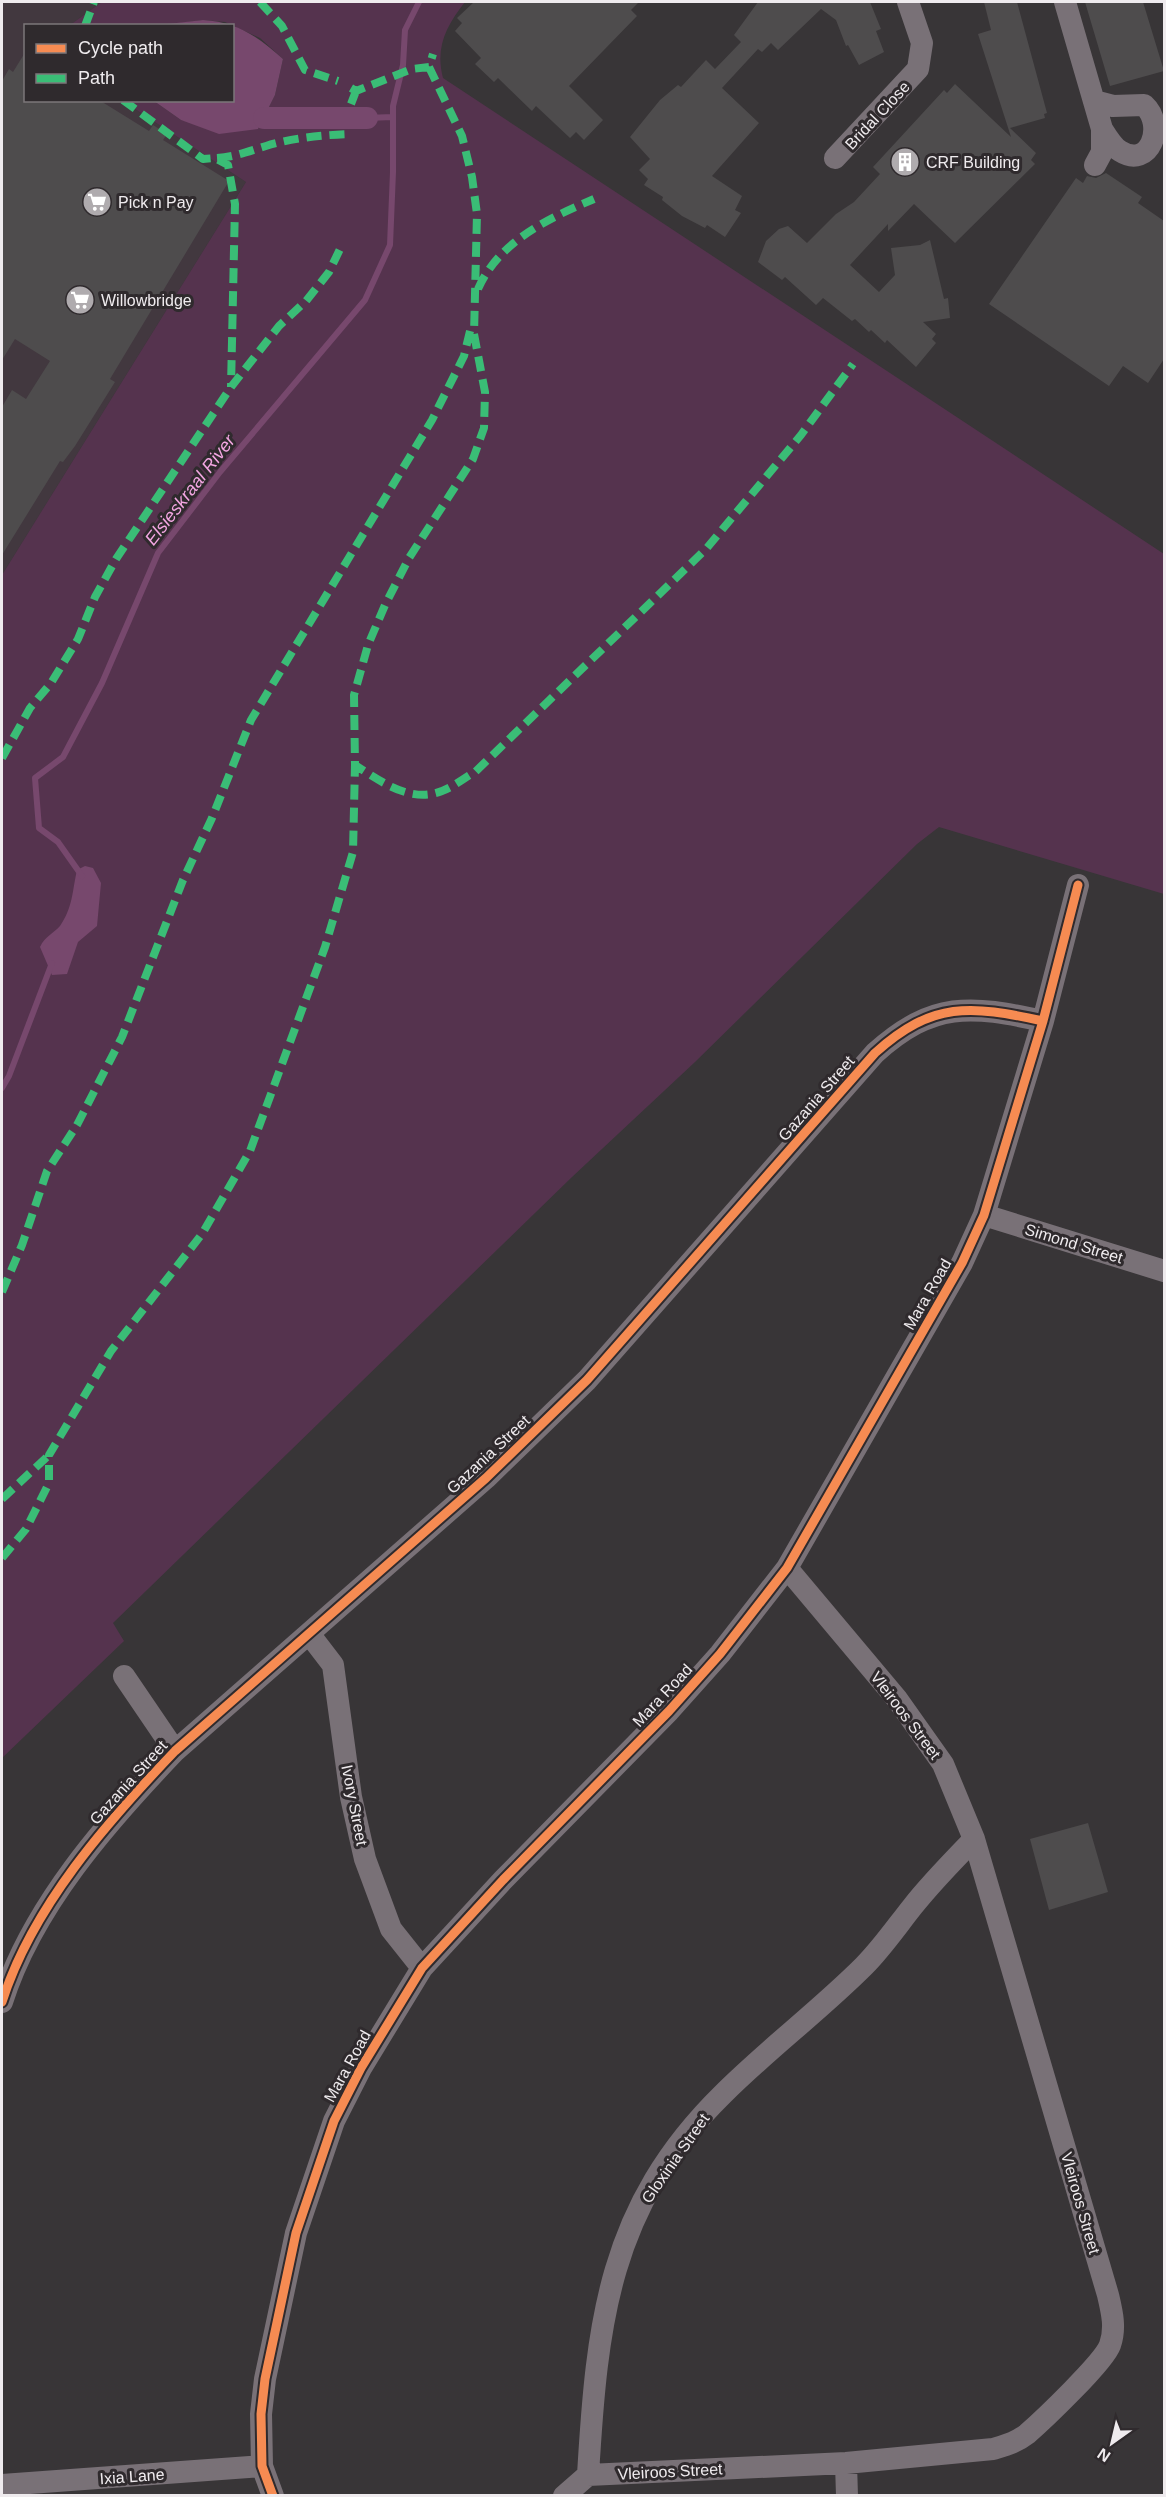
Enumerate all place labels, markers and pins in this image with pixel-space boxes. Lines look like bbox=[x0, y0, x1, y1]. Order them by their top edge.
building icon: CRF Building bbox=[889, 146, 921, 178]
place label: CRF Building bbox=[926, 154, 1020, 171]
supermarket icon: Pick n Pay bbox=[81, 186, 113, 218]
place label: Pick n Pay bbox=[118, 194, 194, 211]
supermarket icon: Willowbridge bbox=[64, 284, 96, 316]
place label: Willowbridge bbox=[101, 292, 192, 309]

